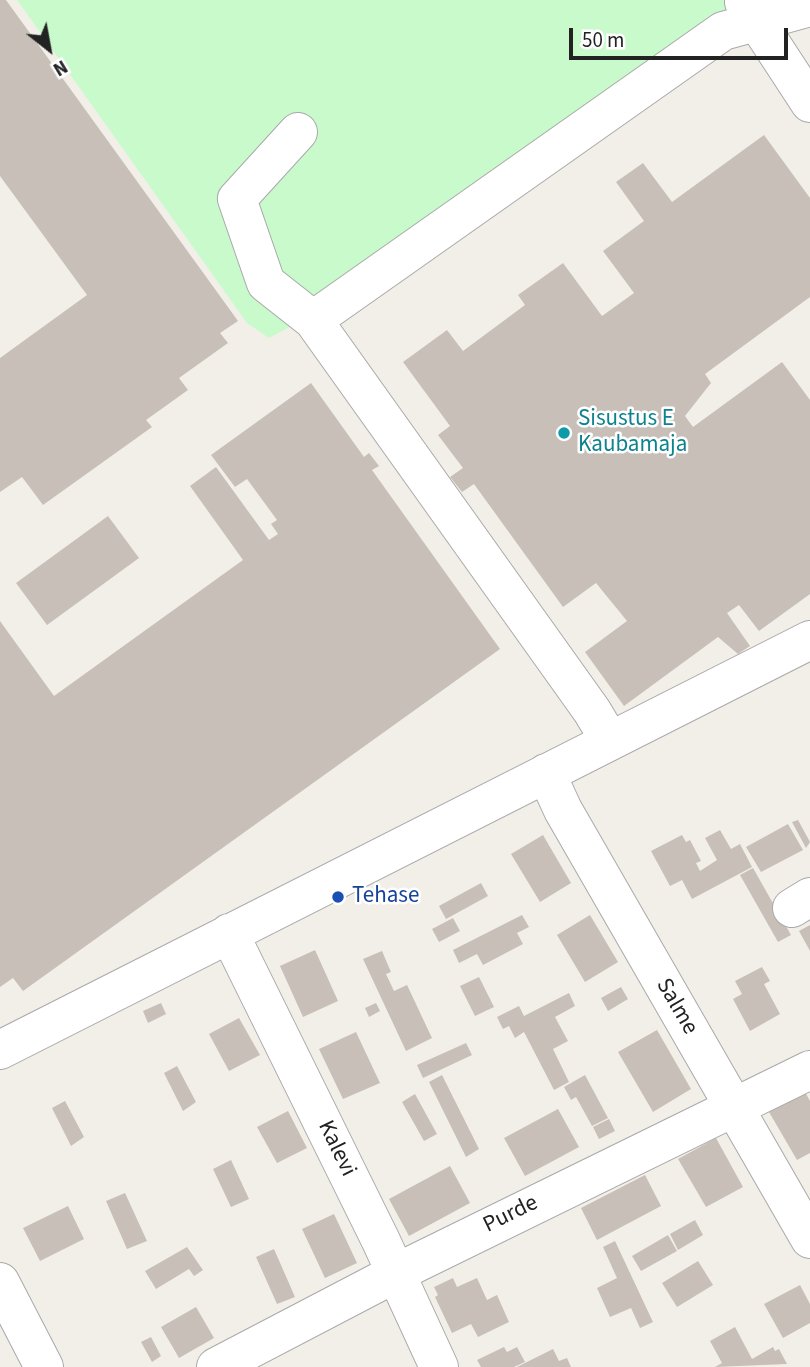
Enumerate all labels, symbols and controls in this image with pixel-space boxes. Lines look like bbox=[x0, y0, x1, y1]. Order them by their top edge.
north arrow bbox=[14, 14, 84, 84]
scale bar bbox=[572, 14, 791, 58]
text: 50 m bbox=[582, 25, 624, 55]
text: N bbox=[48, 53, 72, 82]
place label: Sisustus E Kaubamaja bbox=[578, 406, 687, 460]
marker: Sisustus E Kaubamaja bbox=[556, 425, 572, 441]
place label: Tehase bbox=[352, 883, 419, 911]
marker: Tehase bbox=[330, 889, 346, 905]
street label: Salme bbox=[649, 974, 703, 1040]
street label: Kalevi bbox=[311, 1117, 361, 1181]
street label: Purde bbox=[479, 1190, 543, 1240]

